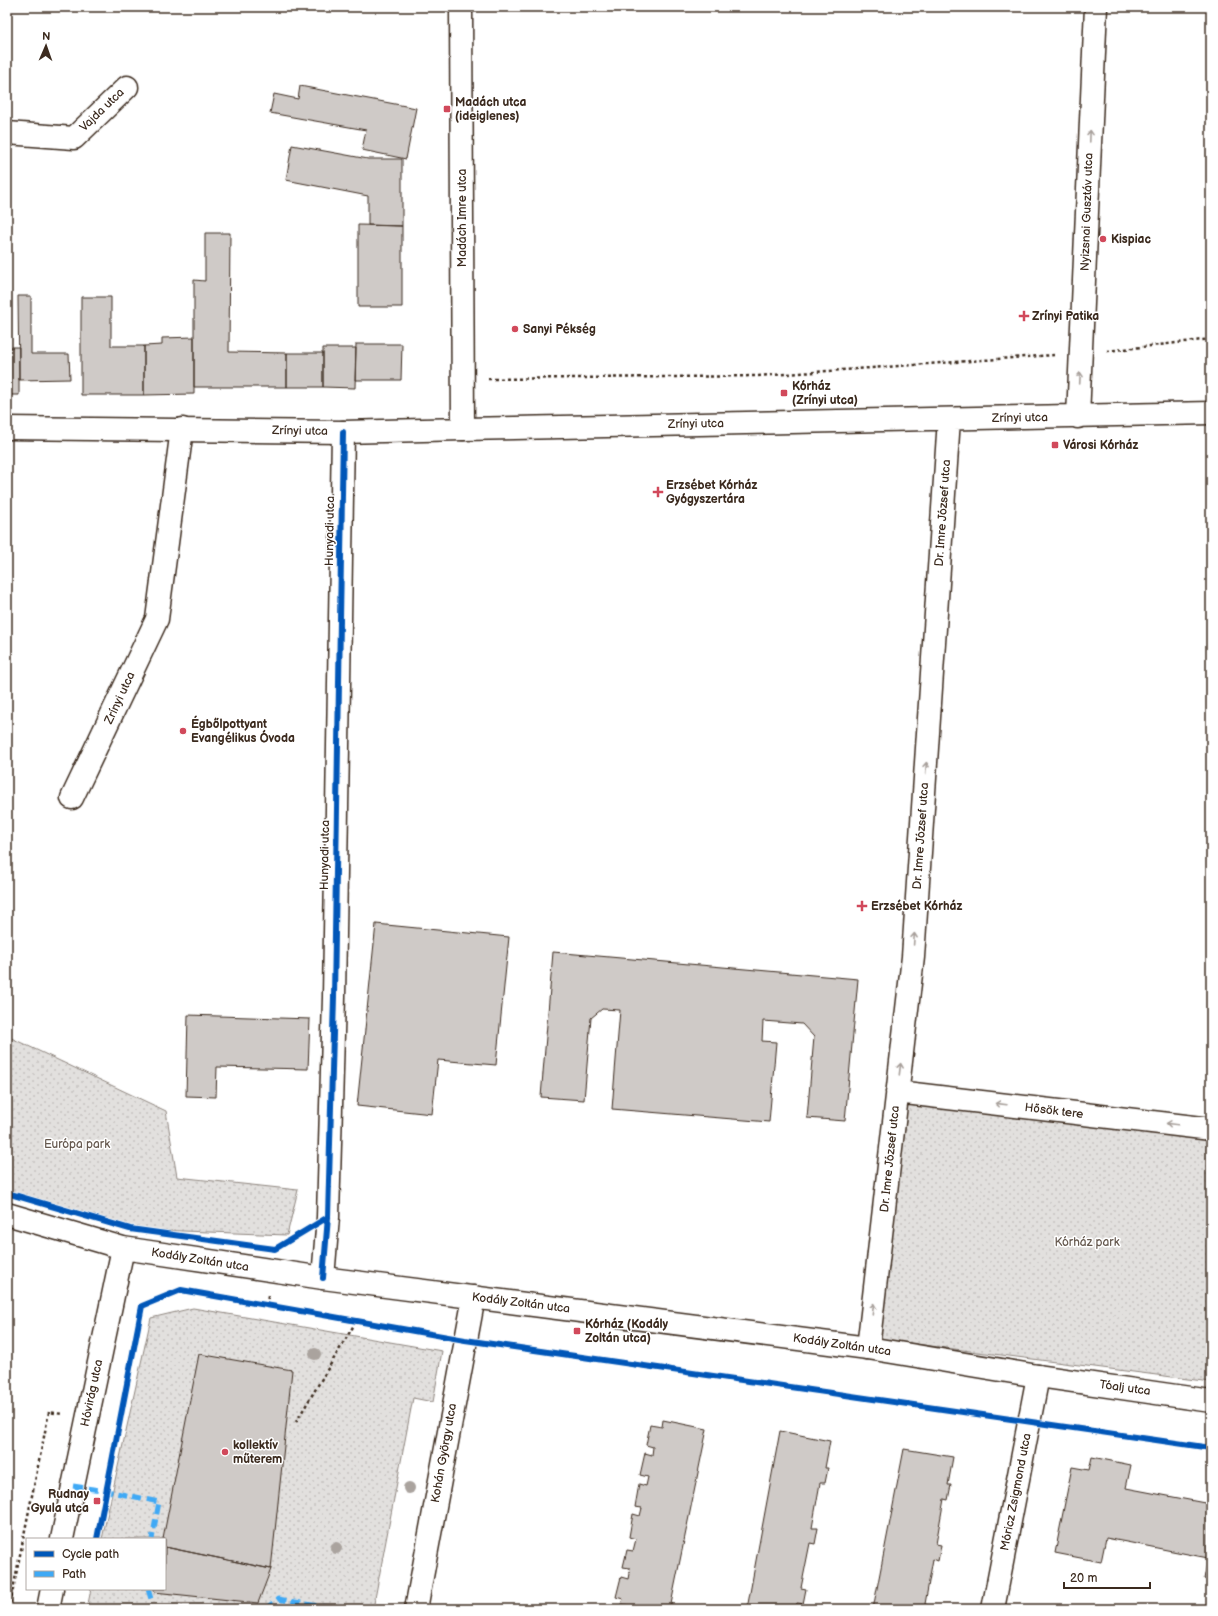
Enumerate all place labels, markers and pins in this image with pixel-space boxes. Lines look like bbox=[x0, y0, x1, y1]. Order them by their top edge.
place label: Madách utca (ideiglenes) bbox=[455, 95, 527, 124]
marker: Madách utca (ideiglenes) bbox=[442, 104, 452, 114]
place label: Kispiac bbox=[1111, 232, 1151, 247]
marker: Kispiac bbox=[1098, 234, 1108, 244]
place label: Zrínyi Patika bbox=[1032, 309, 1099, 324]
marker: Zrínyi Patika bbox=[1019, 311, 1029, 321]
place label: Sanyi Pékség bbox=[523, 322, 596, 337]
marker: Sanyi Pékség bbox=[510, 324, 520, 334]
place label: Kórház (Zrínyi utca) bbox=[792, 379, 858, 408]
marker: Kórház (Zrínyi utca) bbox=[779, 388, 789, 398]
place label: Városi Kórház bbox=[1063, 438, 1138, 453]
marker: Városi Kórház bbox=[1050, 440, 1060, 450]
place label: Erzsébet Kórház Gyógyszertára bbox=[666, 478, 757, 507]
marker: Erzsébet Kórház Gyógyszertára bbox=[653, 487, 663, 497]
place label: Égbőlpottyant Evangélikus Óvoda bbox=[191, 715, 295, 746]
marker: Égbőlpottyant Evangélikus Óvoda bbox=[178, 726, 188, 736]
place label: Erzsébet Kórház bbox=[871, 899, 962, 914]
marker: Erzsébet Kórház bbox=[856, 900, 868, 912]
place label: Kórház (Kodály Zoltán utca) bbox=[585, 1317, 669, 1346]
marker: Kórház (Kodály Zoltán utca) bbox=[572, 1326, 582, 1336]
place label: kollektív műterem bbox=[233, 1438, 282, 1467]
marker: kollektív műterem bbox=[220, 1447, 230, 1457]
place label: Rudnay Gyula utca bbox=[31, 1487, 89, 1516]
marker: Rudnay Gyula utca bbox=[92, 1496, 102, 1506]

